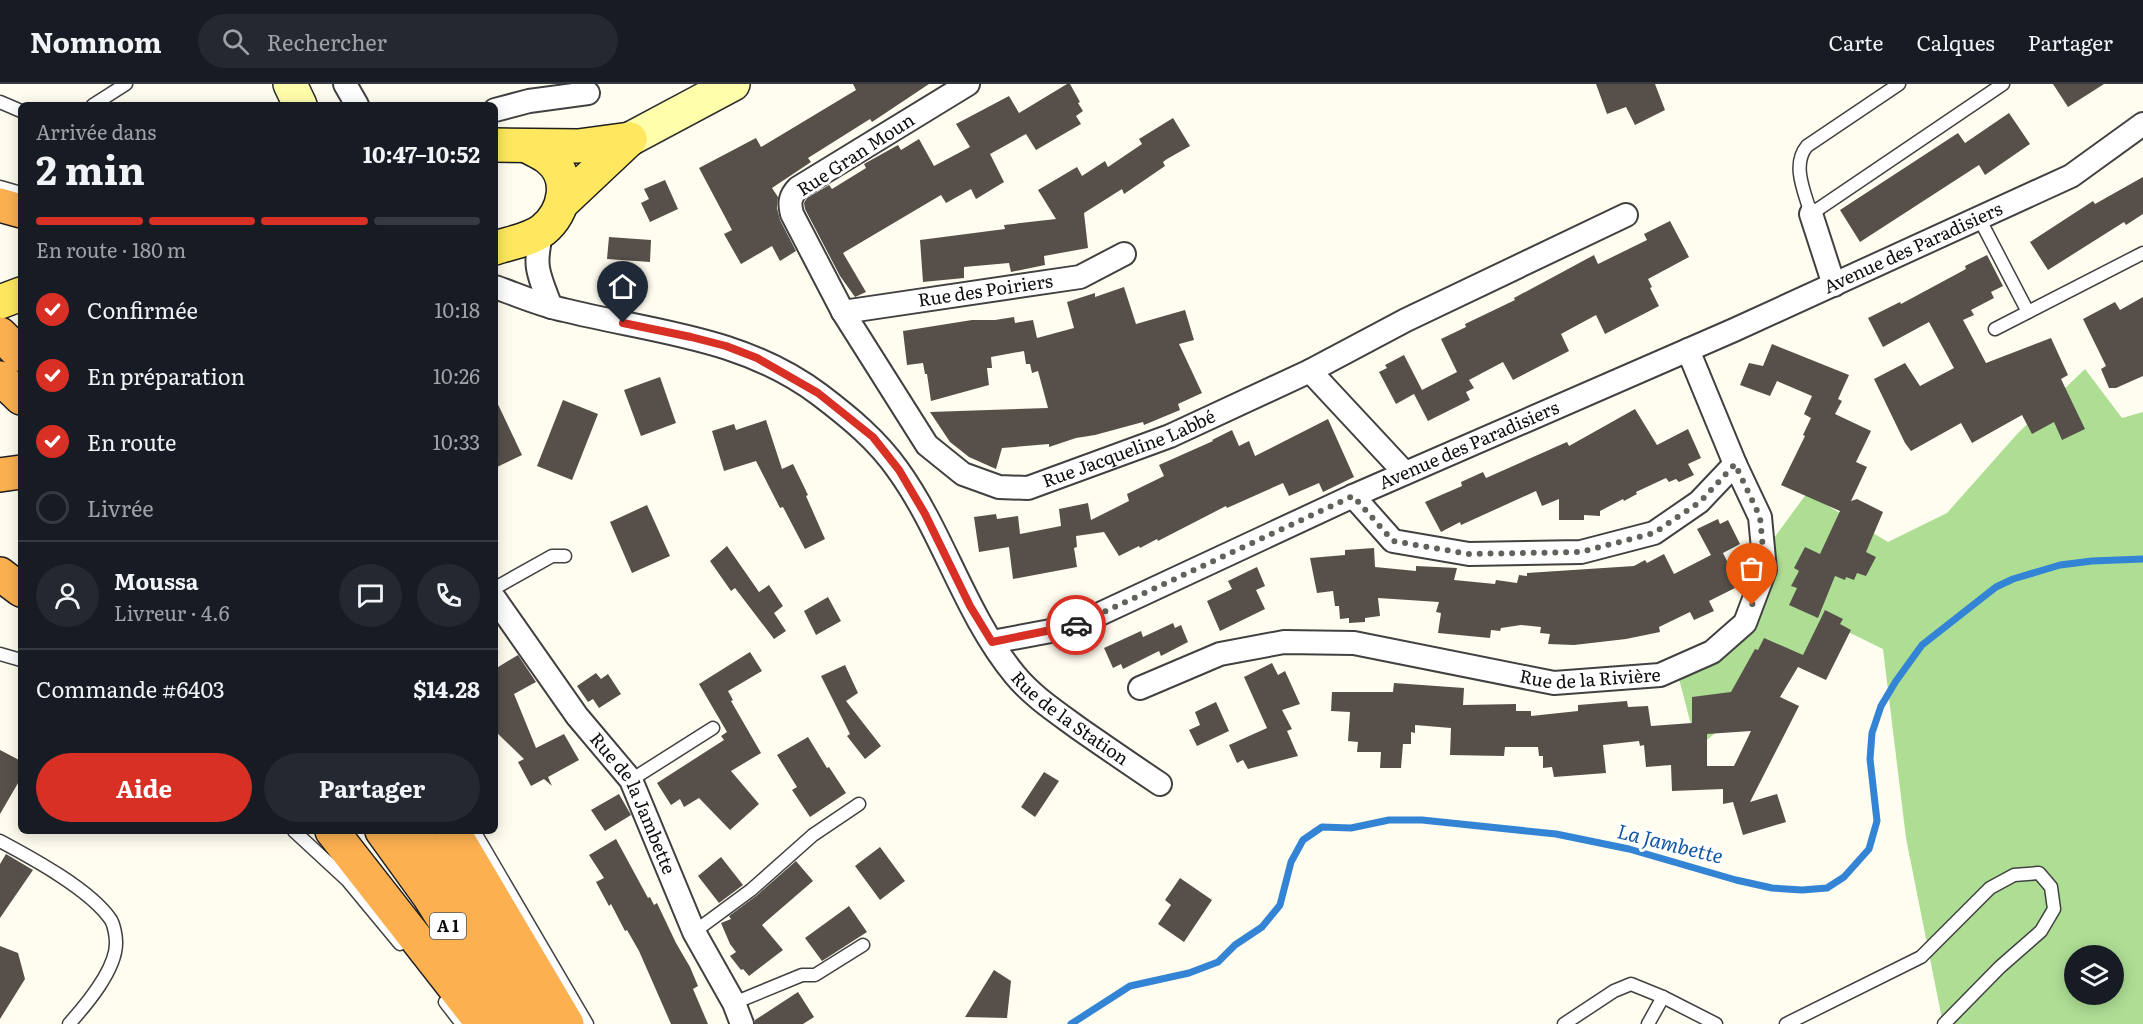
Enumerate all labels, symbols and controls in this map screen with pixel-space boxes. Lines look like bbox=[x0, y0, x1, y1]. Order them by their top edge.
search box bbox=[198, 14, 618, 68]
text: Nomnom bbox=[30, 20, 162, 62]
icon: search bbox=[219, 25, 252, 58]
text: Rechercher bbox=[267, 25, 387, 58]
text: Carte bbox=[1829, 26, 1883, 57]
text: Calques bbox=[1916, 26, 1995, 57]
text: Partager bbox=[2028, 26, 2113, 57]
street label: Rue Gran Moun bbox=[791, 106, 919, 202]
text: Arrivée dans bbox=[36, 116, 156, 146]
text: 10:47–10:52 bbox=[363, 137, 480, 170]
text: 2 min bbox=[36, 139, 145, 197]
street label: Avenue des Paradisiers bbox=[1819, 194, 2006, 299]
text: En route · 180 m bbox=[36, 234, 186, 264]
pin bbox=[597, 261, 648, 323]
street label: Rue des Poiriers bbox=[916, 266, 1055, 313]
icon: home bbox=[606, 270, 639, 303]
icon: check bbox=[36, 293, 69, 326]
text: Confirmée bbox=[87, 293, 198, 326]
text: 10:18 bbox=[434, 294, 480, 324]
icon: check bbox=[36, 359, 69, 392]
text: En préparation bbox=[87, 359, 245, 392]
text: 10:26 bbox=[433, 360, 480, 390]
street label: Avenue des Paradisiers bbox=[1374, 393, 1563, 495]
street label: Rue Jacqueline Labbé bbox=[1038, 402, 1219, 494]
icon: check bbox=[36, 425, 69, 458]
text: En route bbox=[87, 425, 176, 458]
text: 10:33 bbox=[433, 426, 480, 456]
text: Livrée bbox=[87, 491, 154, 524]
pin bbox=[1726, 543, 1777, 605]
icon: bag bbox=[1735, 552, 1768, 585]
button: person bbox=[36, 564, 99, 627]
text: Moussa bbox=[114, 564, 199, 597]
button: chat bbox=[339, 564, 402, 627]
button: phone bbox=[417, 564, 480, 627]
courier bbox=[1046, 595, 1106, 655]
text: Livreur · 4.6 bbox=[114, 597, 229, 627]
icon: car bbox=[1060, 609, 1093, 642]
street label: Rue de la Rivière bbox=[1517, 660, 1661, 695]
street label: Rue de la Station bbox=[1005, 664, 1135, 771]
text: Commande #6403 bbox=[36, 672, 225, 705]
text: $14.28 bbox=[413, 672, 480, 705]
street label: Rue de la Jambette bbox=[584, 726, 684, 878]
button: Aide bbox=[36, 753, 252, 822]
button: Partager bbox=[264, 753, 480, 822]
water label: La Jambette bbox=[1614, 814, 1727, 870]
road number: A 1 bbox=[430, 913, 466, 939]
map controls bbox=[2064, 945, 2124, 1005]
button: layers bbox=[2064, 945, 2124, 1005]

